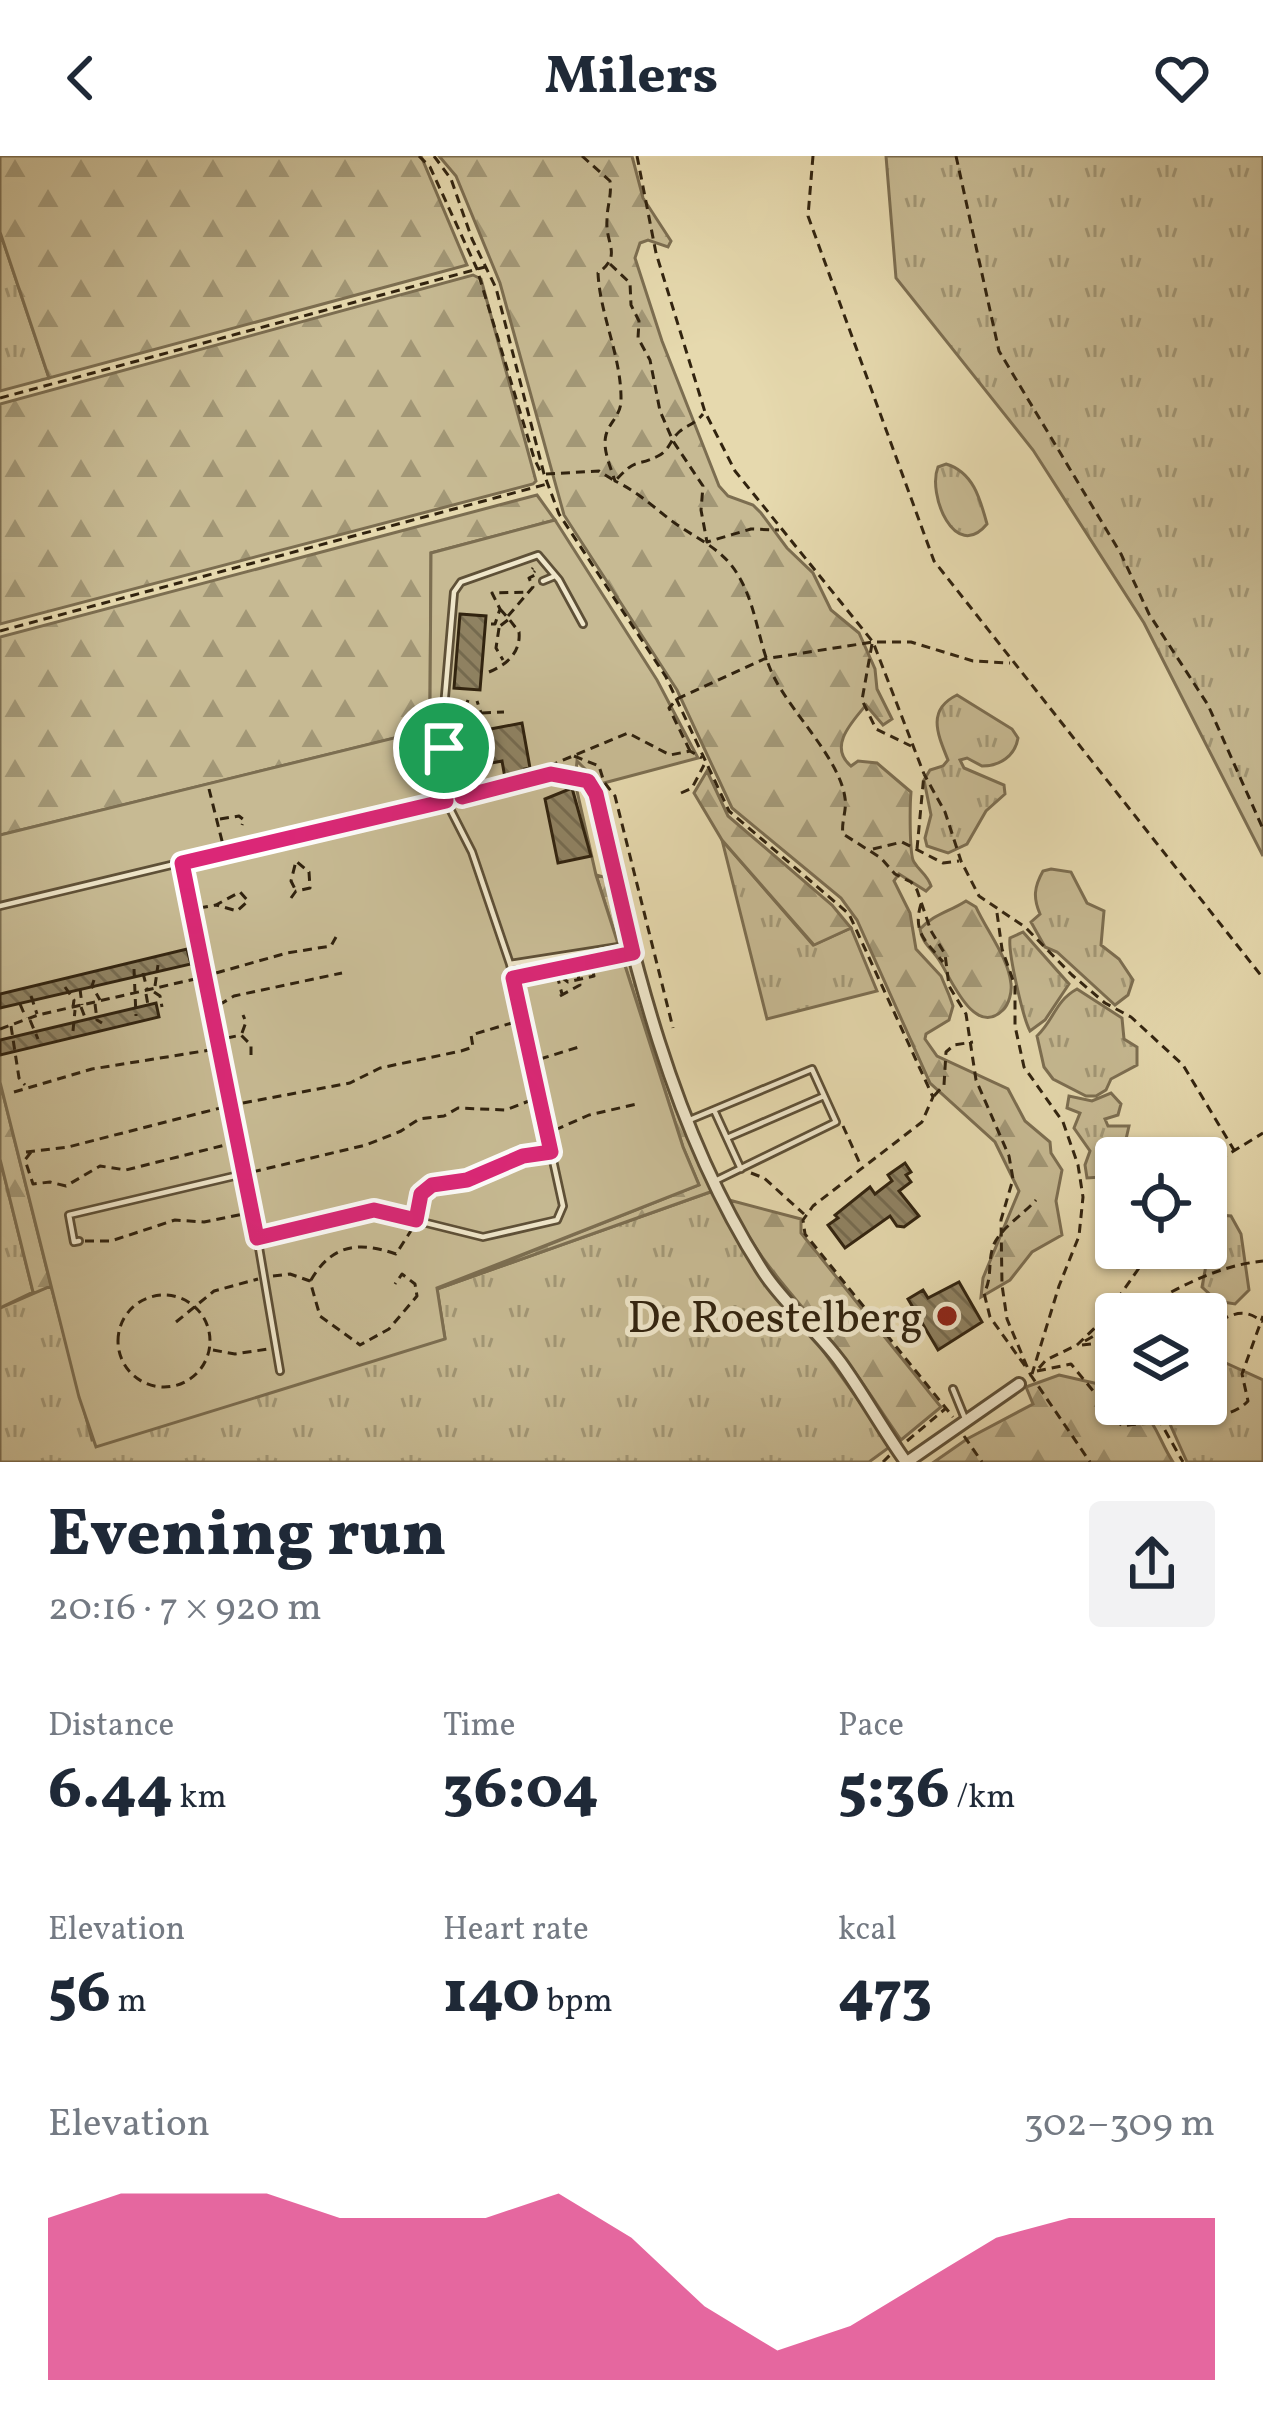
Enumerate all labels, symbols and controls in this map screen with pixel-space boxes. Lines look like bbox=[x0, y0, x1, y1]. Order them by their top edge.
text: Milers bbox=[545, 41, 718, 116]
icon: back bbox=[48, 45, 114, 111]
icon: heart bbox=[1149, 45, 1215, 111]
pin bbox=[393, 697, 495, 799]
icon: arrive bbox=[411, 715, 477, 781]
map controls bbox=[1095, 1137, 1227, 1425]
button: locate bbox=[1095, 1137, 1227, 1269]
place label: De Roestelberg bbox=[627, 1289, 923, 1352]
button: layers bbox=[1095, 1293, 1227, 1425]
marker: De Roestelberg bbox=[934, 1303, 960, 1329]
text: Evening run bbox=[48, 1491, 447, 1583]
button: share bbox=[1089, 1501, 1215, 1627]
text: 20:16 · 7 × 920 m bbox=[48, 1582, 322, 1636]
text: Distance bbox=[48, 1704, 174, 1750]
text: Time bbox=[443, 1704, 515, 1750]
text: Pace bbox=[838, 1704, 904, 1750]
text: 6.44 bbox=[48, 1750, 173, 1833]
text: 36:04 bbox=[443, 1750, 599, 1833]
text: 5:36 bbox=[838, 1750, 950, 1833]
text: km bbox=[173, 1776, 227, 1822]
text: /km bbox=[950, 1776, 1016, 1822]
text: Elevation bbox=[48, 1908, 185, 1954]
text: Heart rate bbox=[443, 1908, 589, 1954]
text: kcal bbox=[838, 1908, 897, 1954]
text: 56 bbox=[48, 1954, 111, 2037]
text: 140 bbox=[443, 1954, 540, 2037]
text: 473 bbox=[838, 1954, 932, 2037]
text: m bbox=[111, 1980, 147, 2026]
text: bpm bbox=[540, 1980, 613, 2026]
text: Elevation bbox=[48, 2098, 210, 2152]
text: 302–309 m bbox=[1024, 2098, 1215, 2152]

